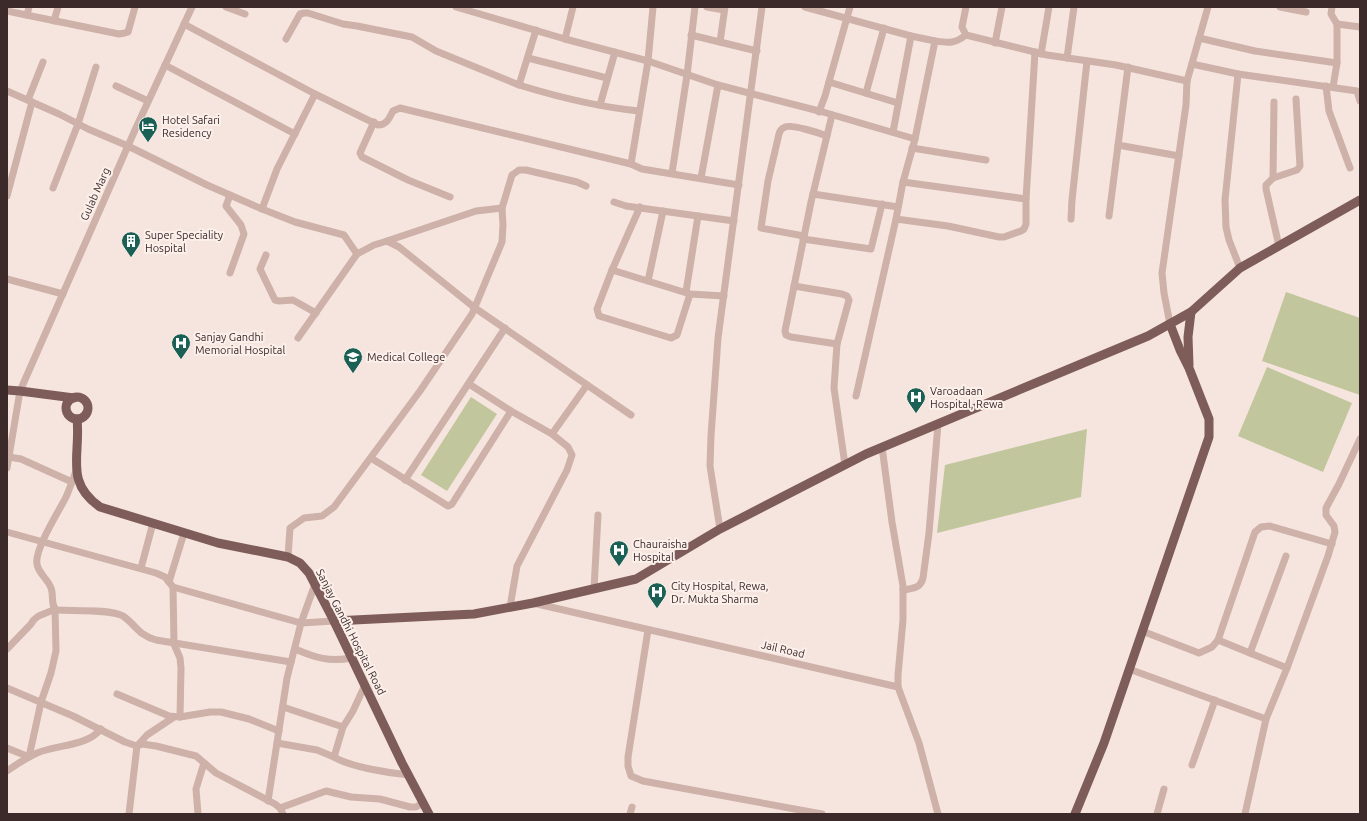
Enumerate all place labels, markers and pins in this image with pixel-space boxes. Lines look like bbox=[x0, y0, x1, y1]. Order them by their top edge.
place label: Hotel Safari Residency bbox=[162, 114, 220, 139]
hotel icon: Hotel Safari Residency bbox=[137, 115, 159, 143]
place label: Super Speciality Hospital bbox=[145, 229, 224, 254]
building icon: Super Speciality Hospital bbox=[120, 230, 142, 258]
place label: Sanjay Gandhi Memorial Hospital bbox=[195, 331, 285, 356]
hospital icon: Sanjay Gandhi Memorial Hospital bbox=[170, 332, 192, 360]
school or university icon: Medical College bbox=[342, 346, 364, 374]
place label: Medical College bbox=[367, 351, 445, 363]
place label: Varoadaan Hospital, Rewa bbox=[930, 385, 1003, 410]
hospital icon: Varoadaan Hospital, Rewa bbox=[905, 386, 927, 414]
place label: Chauraisha Hospital bbox=[633, 538, 687, 563]
hospital icon: Chauraisha Hospital bbox=[608, 539, 630, 567]
place label: City Hospital, Rewa, Dr. Mukta Sharma bbox=[671, 580, 768, 605]
hospital icon: City Hospital, Rewa, Dr. Mukta Sharma bbox=[646, 581, 668, 609]

